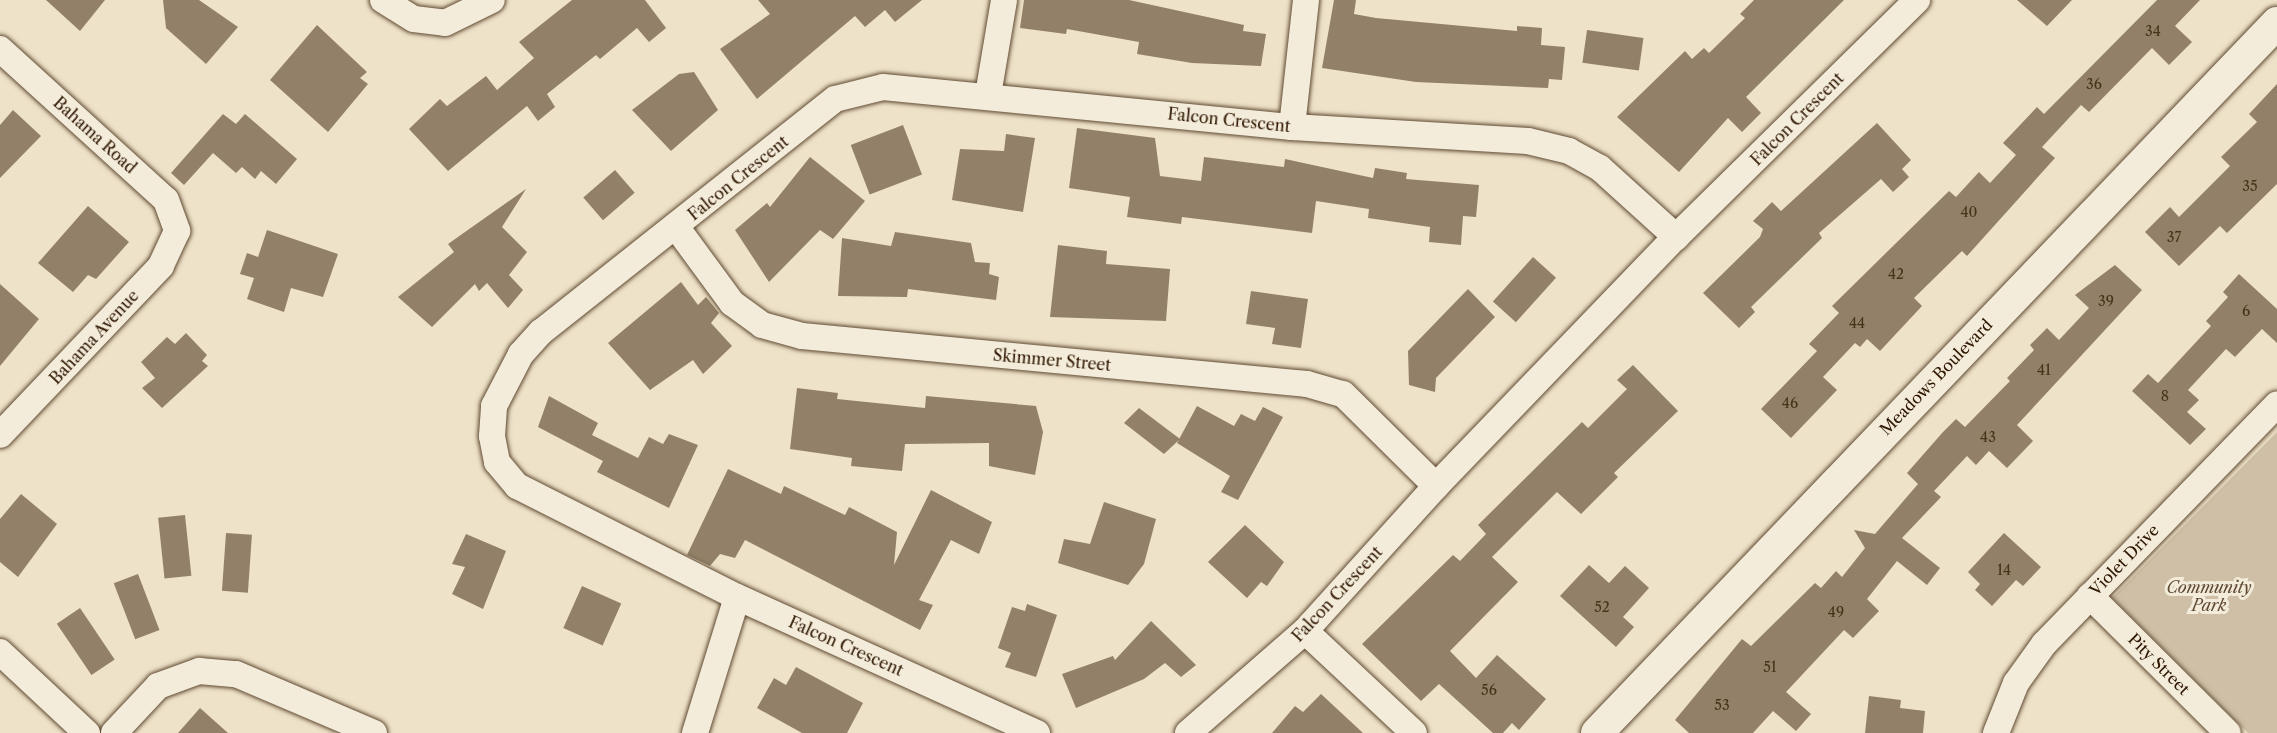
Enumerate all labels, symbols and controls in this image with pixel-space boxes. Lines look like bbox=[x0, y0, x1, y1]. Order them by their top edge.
house number: 34 bbox=[2145, 23, 2161, 39]
street label: Falcon Crescent bbox=[1747, 69, 1847, 169]
house number: 36 bbox=[2086, 76, 2102, 92]
street label: Bahama Road bbox=[49, 93, 141, 177]
street label: Falcon Crescent bbox=[1167, 104, 1291, 136]
street label: Falcon Crescent bbox=[684, 132, 792, 224]
house number: 35 bbox=[2242, 178, 2258, 194]
house number: 40 bbox=[1961, 204, 1977, 220]
house number: 37 bbox=[2167, 229, 2181, 245]
house number: 42 bbox=[1888, 266, 1904, 282]
street label: Bahama Avenue bbox=[45, 286, 143, 388]
house number: 39 bbox=[2098, 293, 2114, 309]
house number: 6 bbox=[2242, 303, 2250, 319]
house number: 44 bbox=[1849, 315, 1865, 331]
street label: Meadows Boulevard bbox=[1876, 315, 1996, 439]
street label: Skimmer Street bbox=[992, 345, 1112, 375]
house number: 41 bbox=[2037, 362, 2051, 378]
house number: 8 bbox=[2161, 388, 2169, 404]
house number: 46 bbox=[1782, 395, 1798, 411]
house number: 43 bbox=[1980, 429, 1996, 445]
street label: Violet Drive bbox=[2085, 520, 2163, 600]
street label: Falcon Crescent bbox=[1288, 542, 1386, 646]
house number: 14 bbox=[1997, 562, 2011, 578]
park label: Community Park bbox=[2166, 577, 2252, 615]
house number: 52 bbox=[1594, 599, 1610, 615]
house number: 49 bbox=[1828, 604, 1844, 620]
street label: Falcon Crescent bbox=[786, 612, 906, 680]
street label: Pity Street bbox=[2124, 629, 2194, 699]
house number: 51 bbox=[1763, 659, 1777, 675]
house number: 56 bbox=[1481, 682, 1497, 698]
house number: 53 bbox=[1714, 697, 1730, 713]

